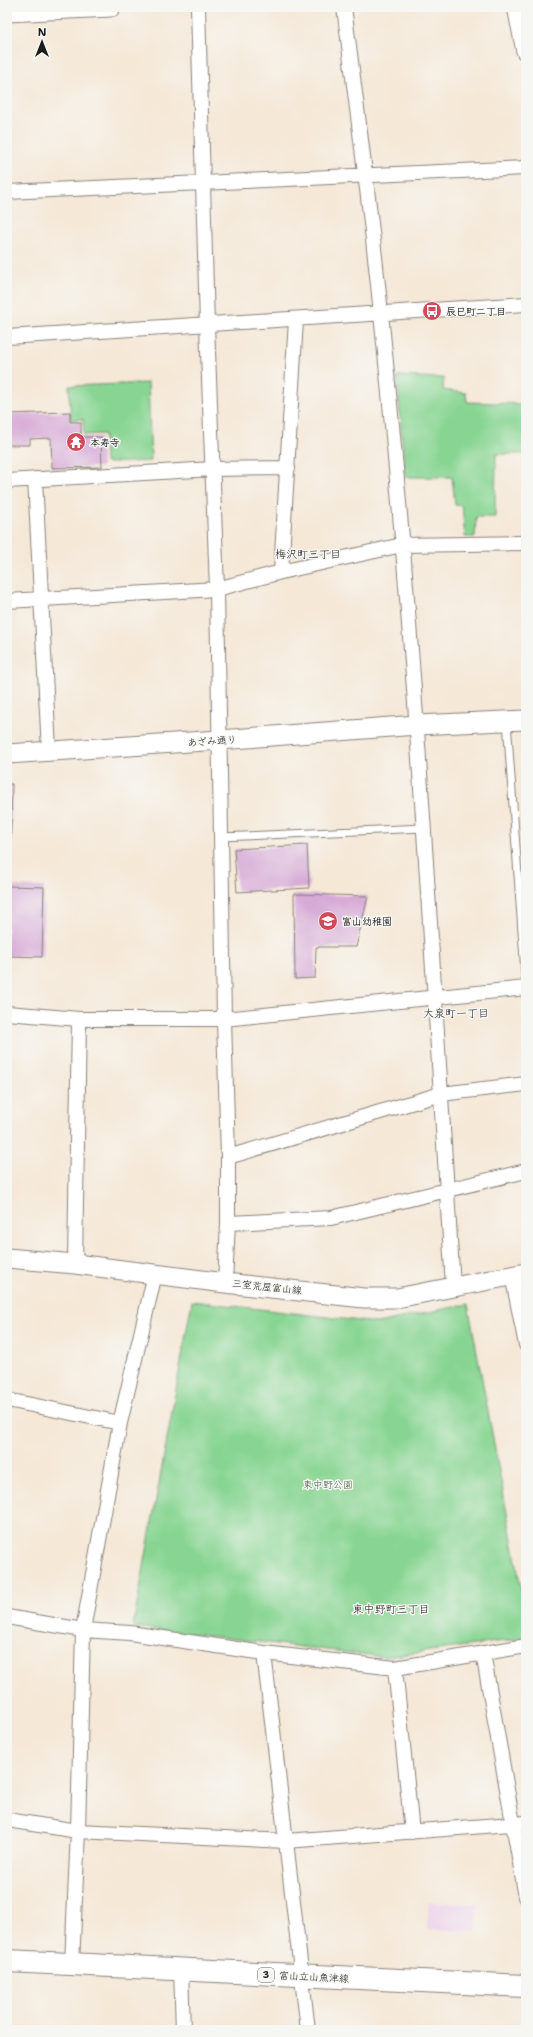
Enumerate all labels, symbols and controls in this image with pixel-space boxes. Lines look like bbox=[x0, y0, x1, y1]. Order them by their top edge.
north arrow bbox=[22, 22, 62, 62]
text: N bbox=[38, 25, 47, 40]
bus stop icon: 辰巳町二丁目 bbox=[421, 300, 443, 322]
place label: 辰巳町二丁目 bbox=[446, 305, 506, 318]
temple icon: 本寿寺 bbox=[65, 431, 87, 453]
place label: 本寿寺 bbox=[90, 436, 120, 449]
district label: 梅沢町三丁目 bbox=[275, 547, 341, 562]
street label: あざみ通り bbox=[187, 733, 237, 749]
school or university icon: 富山幼稚園 bbox=[317, 910, 339, 932]
place label: 富山幼稚園 bbox=[342, 915, 392, 928]
district label: 大泉町一丁目 bbox=[423, 1006, 489, 1021]
street label: 三室荒屋富山線 bbox=[232, 1277, 302, 1297]
park label: 東中野公園 bbox=[303, 1478, 353, 1491]
district label: 東中野町三丁目 bbox=[353, 1602, 430, 1617]
road number: 3 bbox=[258, 1968, 274, 1982]
street label: 富山立山魚津線 bbox=[279, 1969, 349, 1985]

